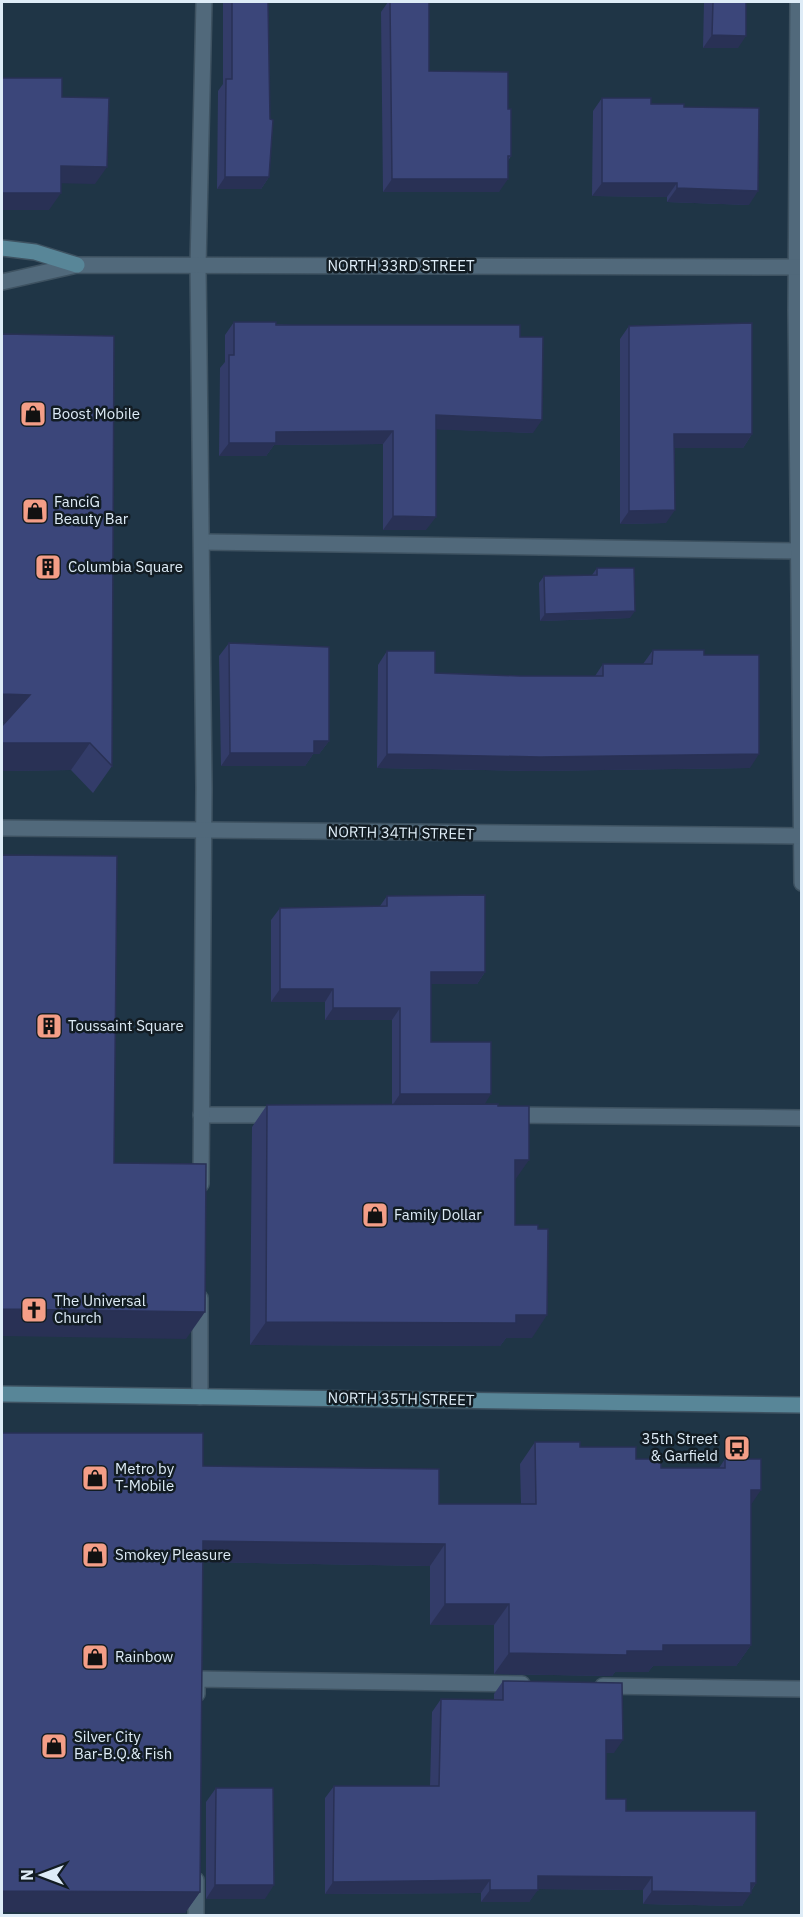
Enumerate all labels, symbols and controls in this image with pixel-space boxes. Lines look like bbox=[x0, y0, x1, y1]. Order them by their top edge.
street label: NORTH 33RD STREET bbox=[327, 256, 475, 275]
shop icon: Boost Mobile bbox=[18, 399, 48, 429]
place label: Boost Mobile bbox=[52, 404, 140, 423]
place label: FanciG Beauty Bar bbox=[54, 492, 129, 528]
shop icon: FanciG Beauty Bar bbox=[20, 496, 50, 526]
building icon: Columbia Square bbox=[33, 552, 63, 582]
place label: Columbia Square bbox=[68, 557, 183, 576]
street label: NORTH 34TH STREET bbox=[328, 822, 475, 843]
building icon: Toussaint Square bbox=[34, 1011, 64, 1041]
place label: Toussaint Square bbox=[68, 1016, 184, 1035]
shop icon: Family Dollar bbox=[360, 1200, 390, 1230]
place label: Family Dollar bbox=[394, 1205, 482, 1224]
place label: The Universal Church bbox=[54, 1291, 146, 1327]
church icon: The Universal Church bbox=[19, 1295, 49, 1325]
street label: NORTH 35TH STREET bbox=[328, 1388, 475, 1409]
place label: 35th Street & Garfield bbox=[642, 1429, 718, 1465]
bus stop icon: 35th Street & Garfield bbox=[722, 1433, 752, 1463]
place label: Metro by T-Mobile bbox=[115, 1459, 175, 1495]
shop icon: Metro by T-Mobile bbox=[80, 1463, 110, 1493]
shop icon: Smokey Pleasure bbox=[80, 1540, 110, 1570]
place label: Smokey Pleasure bbox=[115, 1545, 231, 1564]
shop icon: Rainbow bbox=[80, 1642, 110, 1672]
place label: Rainbow bbox=[115, 1647, 174, 1666]
place label: Silver City Bar-B.Q.& Fish bbox=[74, 1727, 172, 1763]
shop icon: Silver City Bar-B.Q.& Fish bbox=[39, 1731, 69, 1761]
north arrow bbox=[12, 1845, 72, 1905]
text: N bbox=[17, 1869, 37, 1881]

